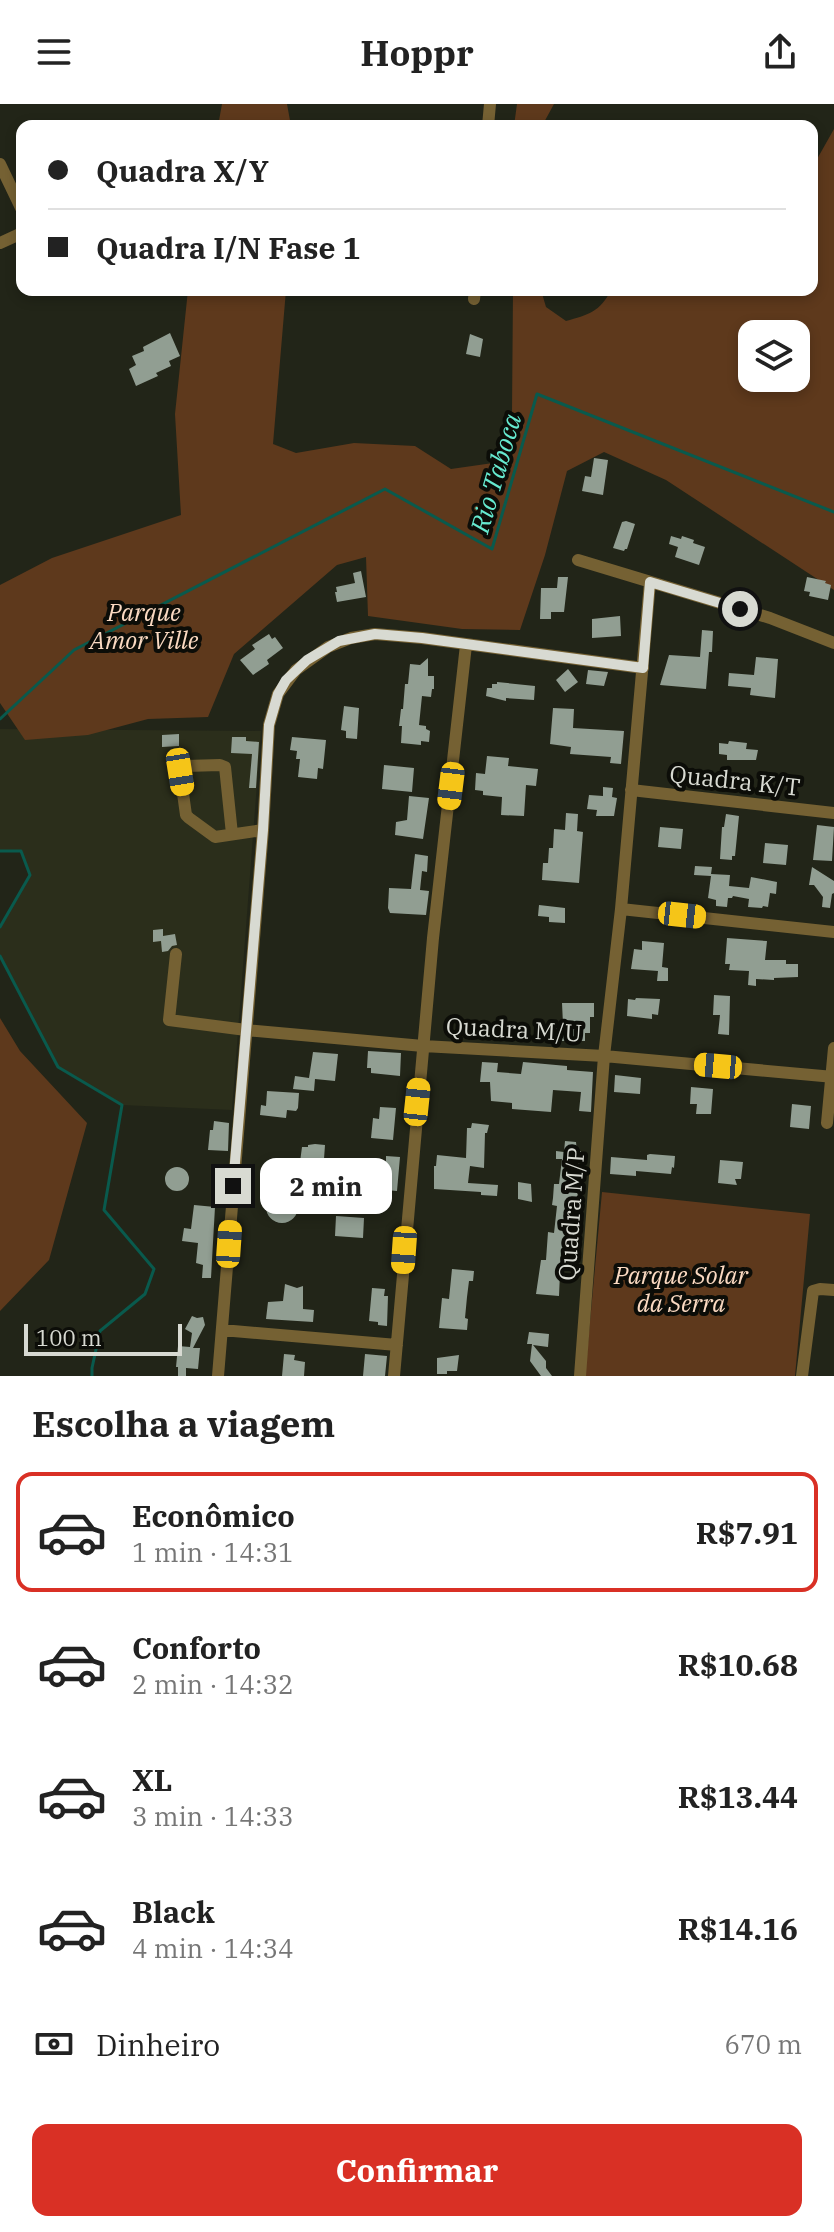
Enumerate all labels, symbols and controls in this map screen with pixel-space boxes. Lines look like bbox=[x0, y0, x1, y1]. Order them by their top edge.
text: Hoppr bbox=[360, 29, 474, 76]
icon: menu bbox=[32, 30, 76, 74]
icon: share bbox=[758, 30, 802, 74]
text: Quadra X/Y bbox=[96, 151, 269, 190]
text: Quadra I/N Fase 1 bbox=[96, 228, 361, 267]
map controls bbox=[738, 320, 810, 392]
button: layers bbox=[738, 320, 810, 392]
water label: Rio Taboca bbox=[461, 409, 528, 538]
route start bbox=[722, 591, 758, 627]
park label: Parque Amor Ville bbox=[88, 596, 199, 656]
car bbox=[164, 746, 196, 798]
street label: Quadra K/T bbox=[668, 757, 802, 803]
car bbox=[436, 761, 466, 811]
car bbox=[657, 901, 707, 929]
street label: Quadra M/U bbox=[445, 1009, 583, 1049]
car bbox=[693, 1052, 743, 1080]
car bbox=[403, 1077, 431, 1127]
street label: Quadra M/P bbox=[550, 1146, 592, 1282]
callout: 2 min bbox=[261, 1158, 393, 1214]
route end bbox=[215, 1168, 251, 1204]
text: 2 min bbox=[290, 1169, 362, 1203]
car bbox=[215, 1219, 243, 1269]
car bbox=[390, 1225, 418, 1275]
park label: Parque Solar da Serra bbox=[613, 1259, 750, 1319]
scale bar bbox=[24, 1320, 182, 1356]
text: 100 m bbox=[36, 1323, 102, 1352]
text: Escolha a viagem bbox=[32, 1400, 335, 1447]
icon: car bbox=[36, 1496, 108, 1568]
text: Econômico bbox=[132, 1496, 295, 1535]
text: R$7.91 bbox=[696, 1513, 798, 1552]
text: 1 min · 14:31 bbox=[132, 1535, 294, 1569]
icon: car bbox=[36, 1628, 108, 1700]
text: Conforto bbox=[132, 1628, 261, 1667]
text: R$10.68 bbox=[678, 1645, 798, 1684]
text: 2 min · 14:32 bbox=[132, 1667, 294, 1701]
icon: car bbox=[36, 1760, 108, 1832]
text: XL bbox=[132, 1760, 172, 1799]
text: R$13.44 bbox=[678, 1777, 798, 1816]
text: 3 min · 14:33 bbox=[132, 1799, 294, 1833]
icon: car bbox=[36, 1892, 108, 1964]
text: Black bbox=[132, 1892, 215, 1931]
text: R$14.16 bbox=[678, 1909, 798, 1948]
text: 4 min · 14:34 bbox=[132, 1931, 294, 1965]
icon: cash bbox=[32, 2022, 76, 2066]
text: Dinheiro bbox=[96, 2025, 220, 2064]
text: 670 m bbox=[724, 2027, 802, 2061]
button: Confirmar bbox=[32, 2124, 802, 2216]

